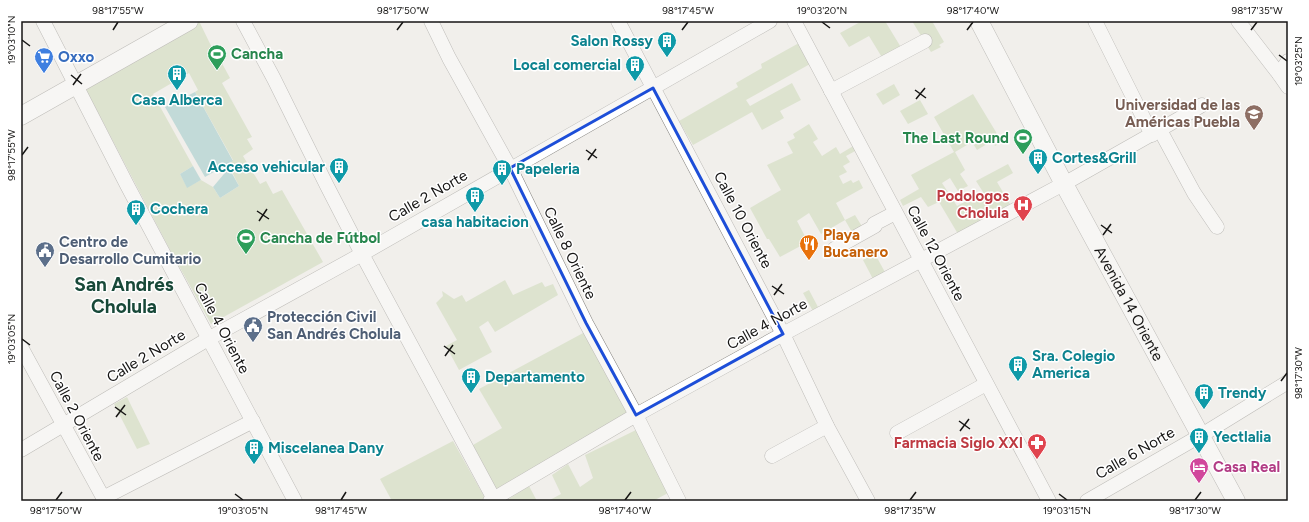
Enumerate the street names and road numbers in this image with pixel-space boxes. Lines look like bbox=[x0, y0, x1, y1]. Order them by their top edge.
street label: Calle 2 Norte bbox=[385, 166, 471, 226]
street label: Calle 10 Oriente bbox=[710, 169, 776, 271]
street label: Calle 12 Oriente bbox=[903, 202, 969, 304]
street label: Calle 8 Oriente bbox=[540, 204, 600, 302]
street label: Avenida 14 Oriente bbox=[1091, 243, 1167, 364]
street label: Calle 4 Oriente bbox=[190, 279, 254, 377]
street label: Calle 4 Norte bbox=[724, 295, 810, 353]
street label: Calle 2 Norte bbox=[104, 326, 188, 386]
street label: Calle 2 Oriente bbox=[46, 368, 108, 464]
street label: Calle 6 Norte bbox=[1092, 423, 1178, 483]

